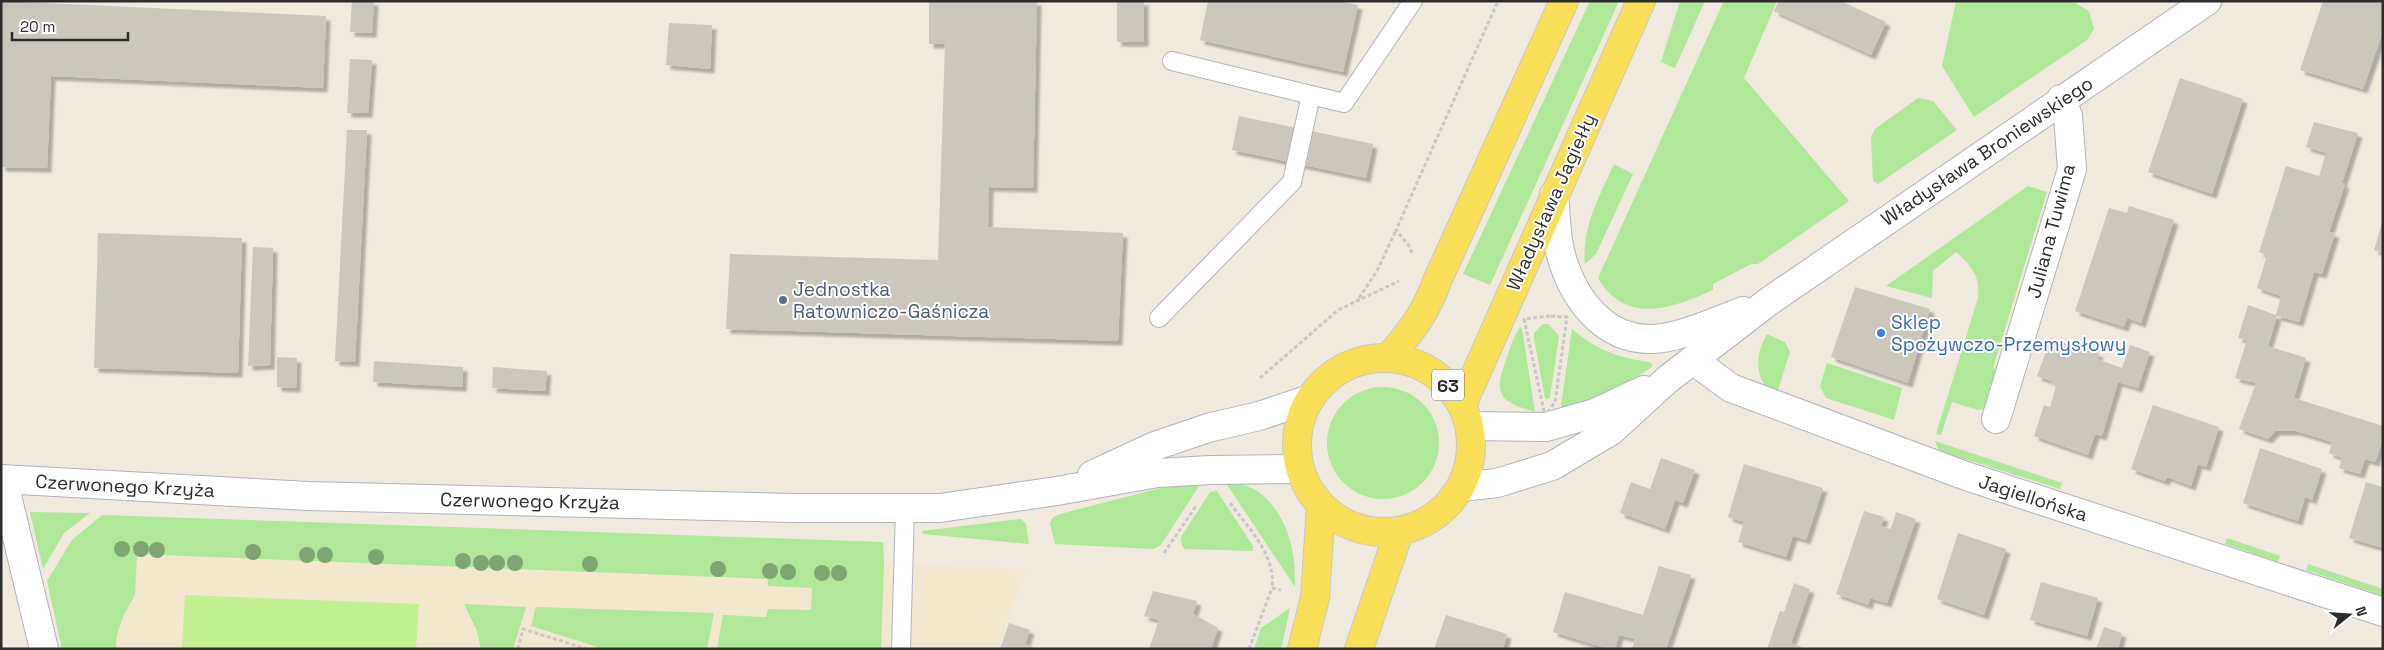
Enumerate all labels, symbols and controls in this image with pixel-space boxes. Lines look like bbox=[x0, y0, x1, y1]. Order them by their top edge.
scale bar bbox=[12, 10, 129, 42]
text: 20 m bbox=[20, 17, 55, 36]
street label: Władysława Broniewskiego bbox=[1876, 71, 2098, 231]
street label: Władysława Jagiełły bbox=[1501, 109, 1601, 295]
street label: Juliana Tuwima bbox=[2021, 161, 2081, 301]
place label: Jednostka Ratowniczo-Gaśnicza bbox=[793, 277, 989, 324]
marker: Jednostka Ratowniczo-Gaśnicza bbox=[777, 294, 789, 306]
place label: Sklep Spożywczo-Przemysłowy bbox=[1891, 310, 2126, 357]
marker: Sklep Spożywczo-Przemysłowy bbox=[1875, 327, 1887, 339]
road number: 63 bbox=[1432, 370, 1464, 400]
street label: Czerwonego Krzyża bbox=[35, 469, 215, 503]
street label: Jagiellońska bbox=[1975, 469, 2091, 527]
street label: Czerwonego Krzyża bbox=[440, 487, 620, 515]
north arrow bbox=[2324, 590, 2374, 640]
text: N bbox=[2351, 604, 2371, 618]

